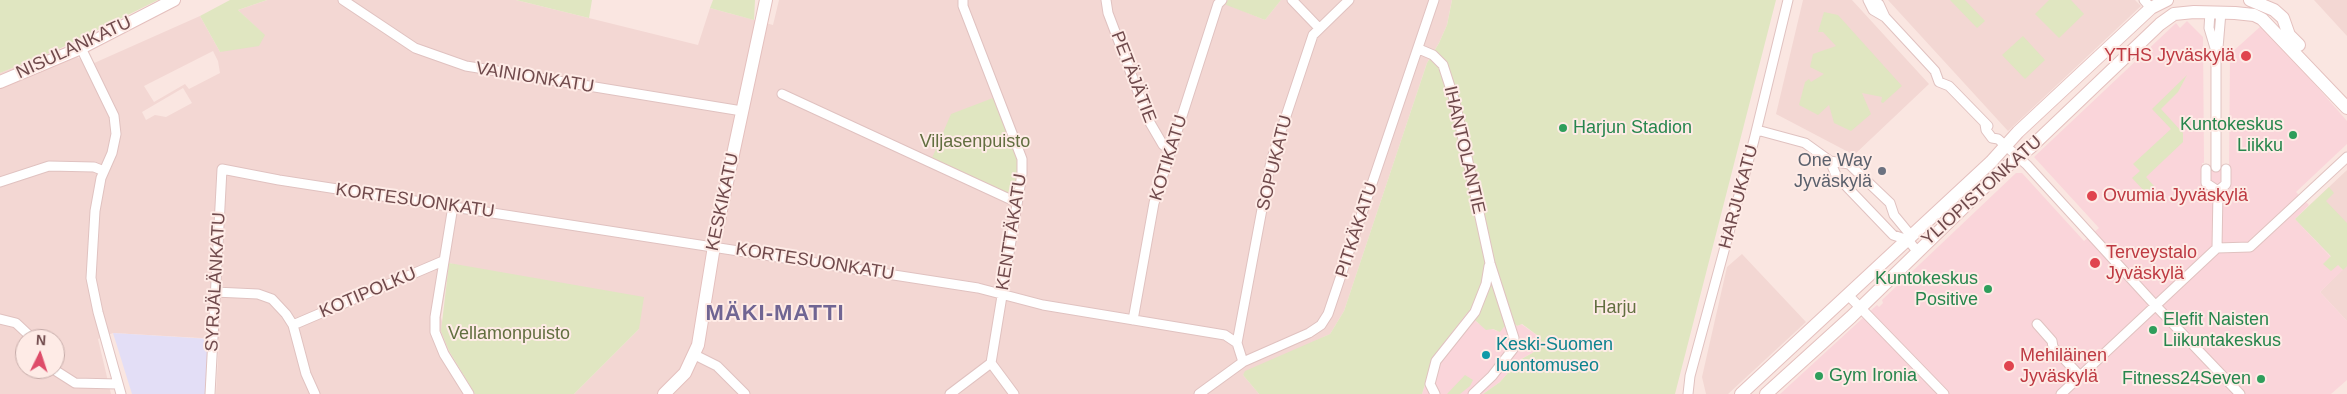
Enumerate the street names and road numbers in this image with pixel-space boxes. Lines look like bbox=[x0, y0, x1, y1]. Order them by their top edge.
street label: NISULANKATU bbox=[13, 12, 135, 84]
street label: PETÄJÄTIE bbox=[1106, 28, 1160, 126]
street label: VAINIONKATU bbox=[474, 58, 596, 98]
street label: IHANTOLANTIE bbox=[1439, 84, 1489, 216]
street label: KOTIKATU bbox=[1146, 112, 1192, 204]
street label: SOPUKATU bbox=[1253, 113, 1297, 213]
street label: YLIOPISTONKATU bbox=[1917, 131, 2047, 251]
street label: HARJUKATU bbox=[1715, 143, 1763, 251]
street label: KESKIKATU bbox=[702, 151, 744, 253]
street label: KENTTÄKATU bbox=[992, 172, 1032, 292]
street label: KORTESUONKATU bbox=[334, 179, 496, 223]
street label: PITKÄKATU bbox=[1331, 180, 1383, 280]
street label: SYRJÄLÄNKATU bbox=[202, 212, 230, 352]
street label: KORTESUONKATU bbox=[734, 239, 896, 285]
street label: KOTIPOLKU bbox=[316, 263, 420, 323]

